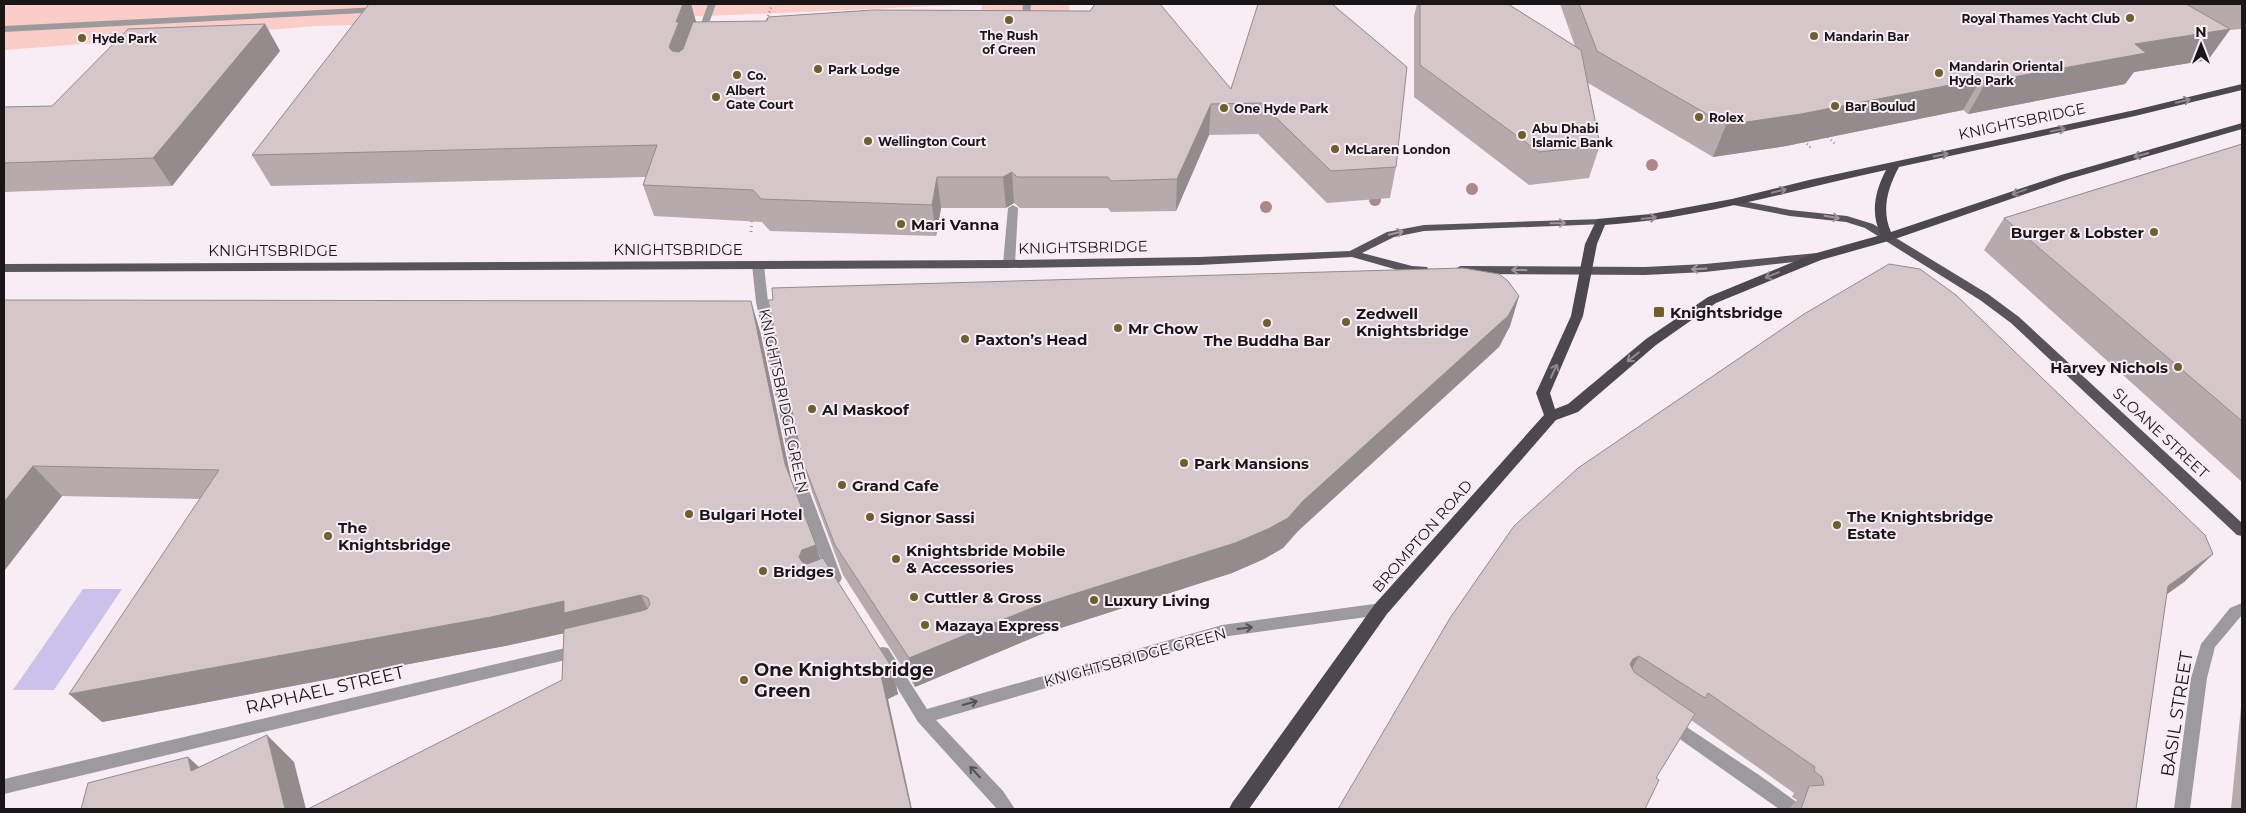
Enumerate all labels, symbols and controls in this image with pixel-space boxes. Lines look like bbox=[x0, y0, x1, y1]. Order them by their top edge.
place label: Royal Thames Yacht Club bbox=[1962, 11, 2120, 26]
marker: Royal Thames Yacht Club bbox=[2124, 12, 2136, 24]
marker: The Rush of Green bbox=[1003, 14, 1015, 26]
north arrow bbox=[2176, 20, 2226, 70]
text: N bbox=[2195, 23, 2207, 41]
place label: The Rush of Green bbox=[980, 28, 1038, 57]
place label: Mandarin Bar bbox=[1824, 29, 1909, 44]
marker: Mandarin Bar bbox=[1808, 30, 1820, 42]
place label: Hyde Park bbox=[92, 31, 157, 46]
marker: Hyde Park bbox=[76, 32, 88, 44]
place label: Mandarin Oriental Hyde Park bbox=[1949, 59, 2063, 88]
place label: Park Lodge bbox=[828, 62, 900, 77]
marker: Park Lodge bbox=[812, 63, 824, 75]
marker: Mandarin Oriental Hyde Park bbox=[1933, 67, 1945, 79]
place label: Co. bbox=[747, 68, 766, 83]
marker: Co. bbox=[731, 69, 743, 81]
place label: Albert Gate Court bbox=[725, 83, 795, 112]
marker: Albert Gate Court bbox=[710, 91, 722, 103]
one-way arrow bbox=[2174, 96, 2190, 106]
street label: KNIGHTSBRIDGE bbox=[1957, 98, 2087, 144]
place label: Bar Boulud bbox=[1845, 99, 1916, 114]
marker: Bar Boulud bbox=[1829, 100, 1841, 112]
place label: One Hyde Park bbox=[1234, 101, 1329, 116]
marker: One Hyde Park bbox=[1218, 102, 1230, 114]
place label: Rolex bbox=[1709, 110, 1745, 125]
marker: Rolex bbox=[1693, 111, 1705, 123]
place label: Abu Dhabi Islamic Bank bbox=[1531, 121, 1613, 150]
one-way arrow bbox=[2050, 125, 2066, 134]
marker: Abu Dhabi Islamic Bank bbox=[1516, 129, 1528, 141]
place label: Wellington Court bbox=[878, 134, 987, 149]
marker: Wellington Court bbox=[862, 135, 874, 147]
place label: McLaren London bbox=[1345, 142, 1450, 157]
marker: McLaren London bbox=[1329, 143, 1341, 155]
one-way arrow bbox=[1933, 150, 1949, 159]
one-way arrow bbox=[2134, 150, 2150, 160]
one-way arrow bbox=[1771, 186, 1787, 195]
one-way arrow bbox=[2012, 188, 2027, 197]
one-way arrow bbox=[1824, 212, 1840, 222]
one-way arrow bbox=[1641, 213, 1657, 223]
place label: Mari Vanna bbox=[911, 215, 999, 234]
marker: Mari Vanna bbox=[895, 218, 907, 230]
one-way arrow bbox=[1550, 218, 1566, 227]
place label: Burger & Lobster bbox=[2011, 223, 2145, 242]
marker: Burger & Lobster bbox=[2148, 226, 2160, 238]
one-way arrow bbox=[1388, 228, 1404, 237]
street label: KNIGHTSBRIDGE bbox=[1018, 236, 1148, 258]
street label: KNIGHTSBRIDGE bbox=[613, 240, 743, 259]
street label: KNIGHTSBRIDGE bbox=[208, 241, 338, 260]
one-way arrow bbox=[1691, 264, 1707, 273]
one-way arrow bbox=[1511, 266, 1527, 275]
one-way arrow bbox=[1765, 271, 1780, 280]
place label: Knightsbridge bbox=[1670, 303, 1783, 322]
place label: Zedwell Knightsbridge bbox=[1356, 304, 1469, 340]
marker: Knightsbridge bbox=[1652, 305, 1666, 319]
street label: KNIGHTSBRIDGE GREEN bbox=[755, 307, 813, 495]
marker: Zedwell Knightsbridge bbox=[1340, 316, 1352, 328]
marker: The Buddha Bar bbox=[1261, 317, 1273, 329]
place label: Mr Chow bbox=[1128, 319, 1199, 338]
marker: Mr Chow bbox=[1112, 322, 1124, 334]
place label: Paxton’s Head bbox=[975, 330, 1087, 349]
place label: The Buddha Bar bbox=[1203, 331, 1331, 350]
marker: Paxton’s Head bbox=[959, 333, 971, 345]
one-way arrow bbox=[1626, 352, 1640, 362]
place label: Harvey Nichols bbox=[2050, 358, 2168, 377]
marker: Harvey Nichols bbox=[2172, 361, 2184, 373]
one-way arrow bbox=[1550, 364, 1559, 379]
street label: SLOANE STREET bbox=[2109, 384, 2213, 483]
place label: Al Maskoof bbox=[821, 400, 910, 419]
marker: Al Maskoof bbox=[806, 403, 818, 415]
place label: Park Mansions bbox=[1194, 454, 1309, 473]
marker: Park Mansions bbox=[1178, 457, 1190, 469]
place label: Grand Cafe bbox=[852, 476, 939, 495]
street label: BROMPTON ROAD bbox=[1368, 476, 1476, 596]
marker: Grand Cafe bbox=[836, 479, 848, 491]
place label: Bulgari Hotel bbox=[699, 505, 802, 524]
place label: The Knightsbridge Estate bbox=[1847, 507, 1993, 543]
marker: Bulgari Hotel bbox=[683, 508, 695, 520]
place label: Signor Sassi bbox=[880, 508, 975, 527]
marker: Signor Sassi bbox=[864, 511, 876, 523]
place label: The Knightsbridge bbox=[338, 518, 451, 554]
marker: The Knightsbridge Estate bbox=[1831, 519, 1843, 531]
marker: The Knightsbridge bbox=[322, 530, 334, 542]
place label: Knightsbride Mobile & Accessories bbox=[906, 541, 1066, 577]
marker: Knightsbride Mobile & Accessories bbox=[890, 553, 902, 565]
place label: Bridges bbox=[773, 562, 834, 581]
marker: Bridges bbox=[757, 565, 769, 577]
place label: Cuttler & Gross bbox=[924, 588, 1041, 607]
marker: Cuttler & Gross bbox=[908, 591, 920, 603]
place label: Luxury Living bbox=[1104, 591, 1210, 610]
marker: Luxury Living bbox=[1088, 594, 1100, 606]
place label: Mazaya Express bbox=[935, 616, 1059, 635]
marker: Mazaya Express bbox=[919, 619, 931, 631]
street label: KNIGHTSBRIDGE GREEN bbox=[1042, 623, 1228, 691]
one-way arrow bbox=[1236, 623, 1252, 633]
street label: BASIL STREET bbox=[2156, 649, 2198, 778]
place label: One Knightsbridge Green bbox=[754, 659, 934, 702]
street label: RAPHAEL STREET bbox=[243, 661, 407, 719]
marker: One Knightsbridge Green bbox=[738, 674, 750, 686]
one-way arrow bbox=[961, 698, 977, 707]
one-way arrow bbox=[969, 766, 981, 779]

